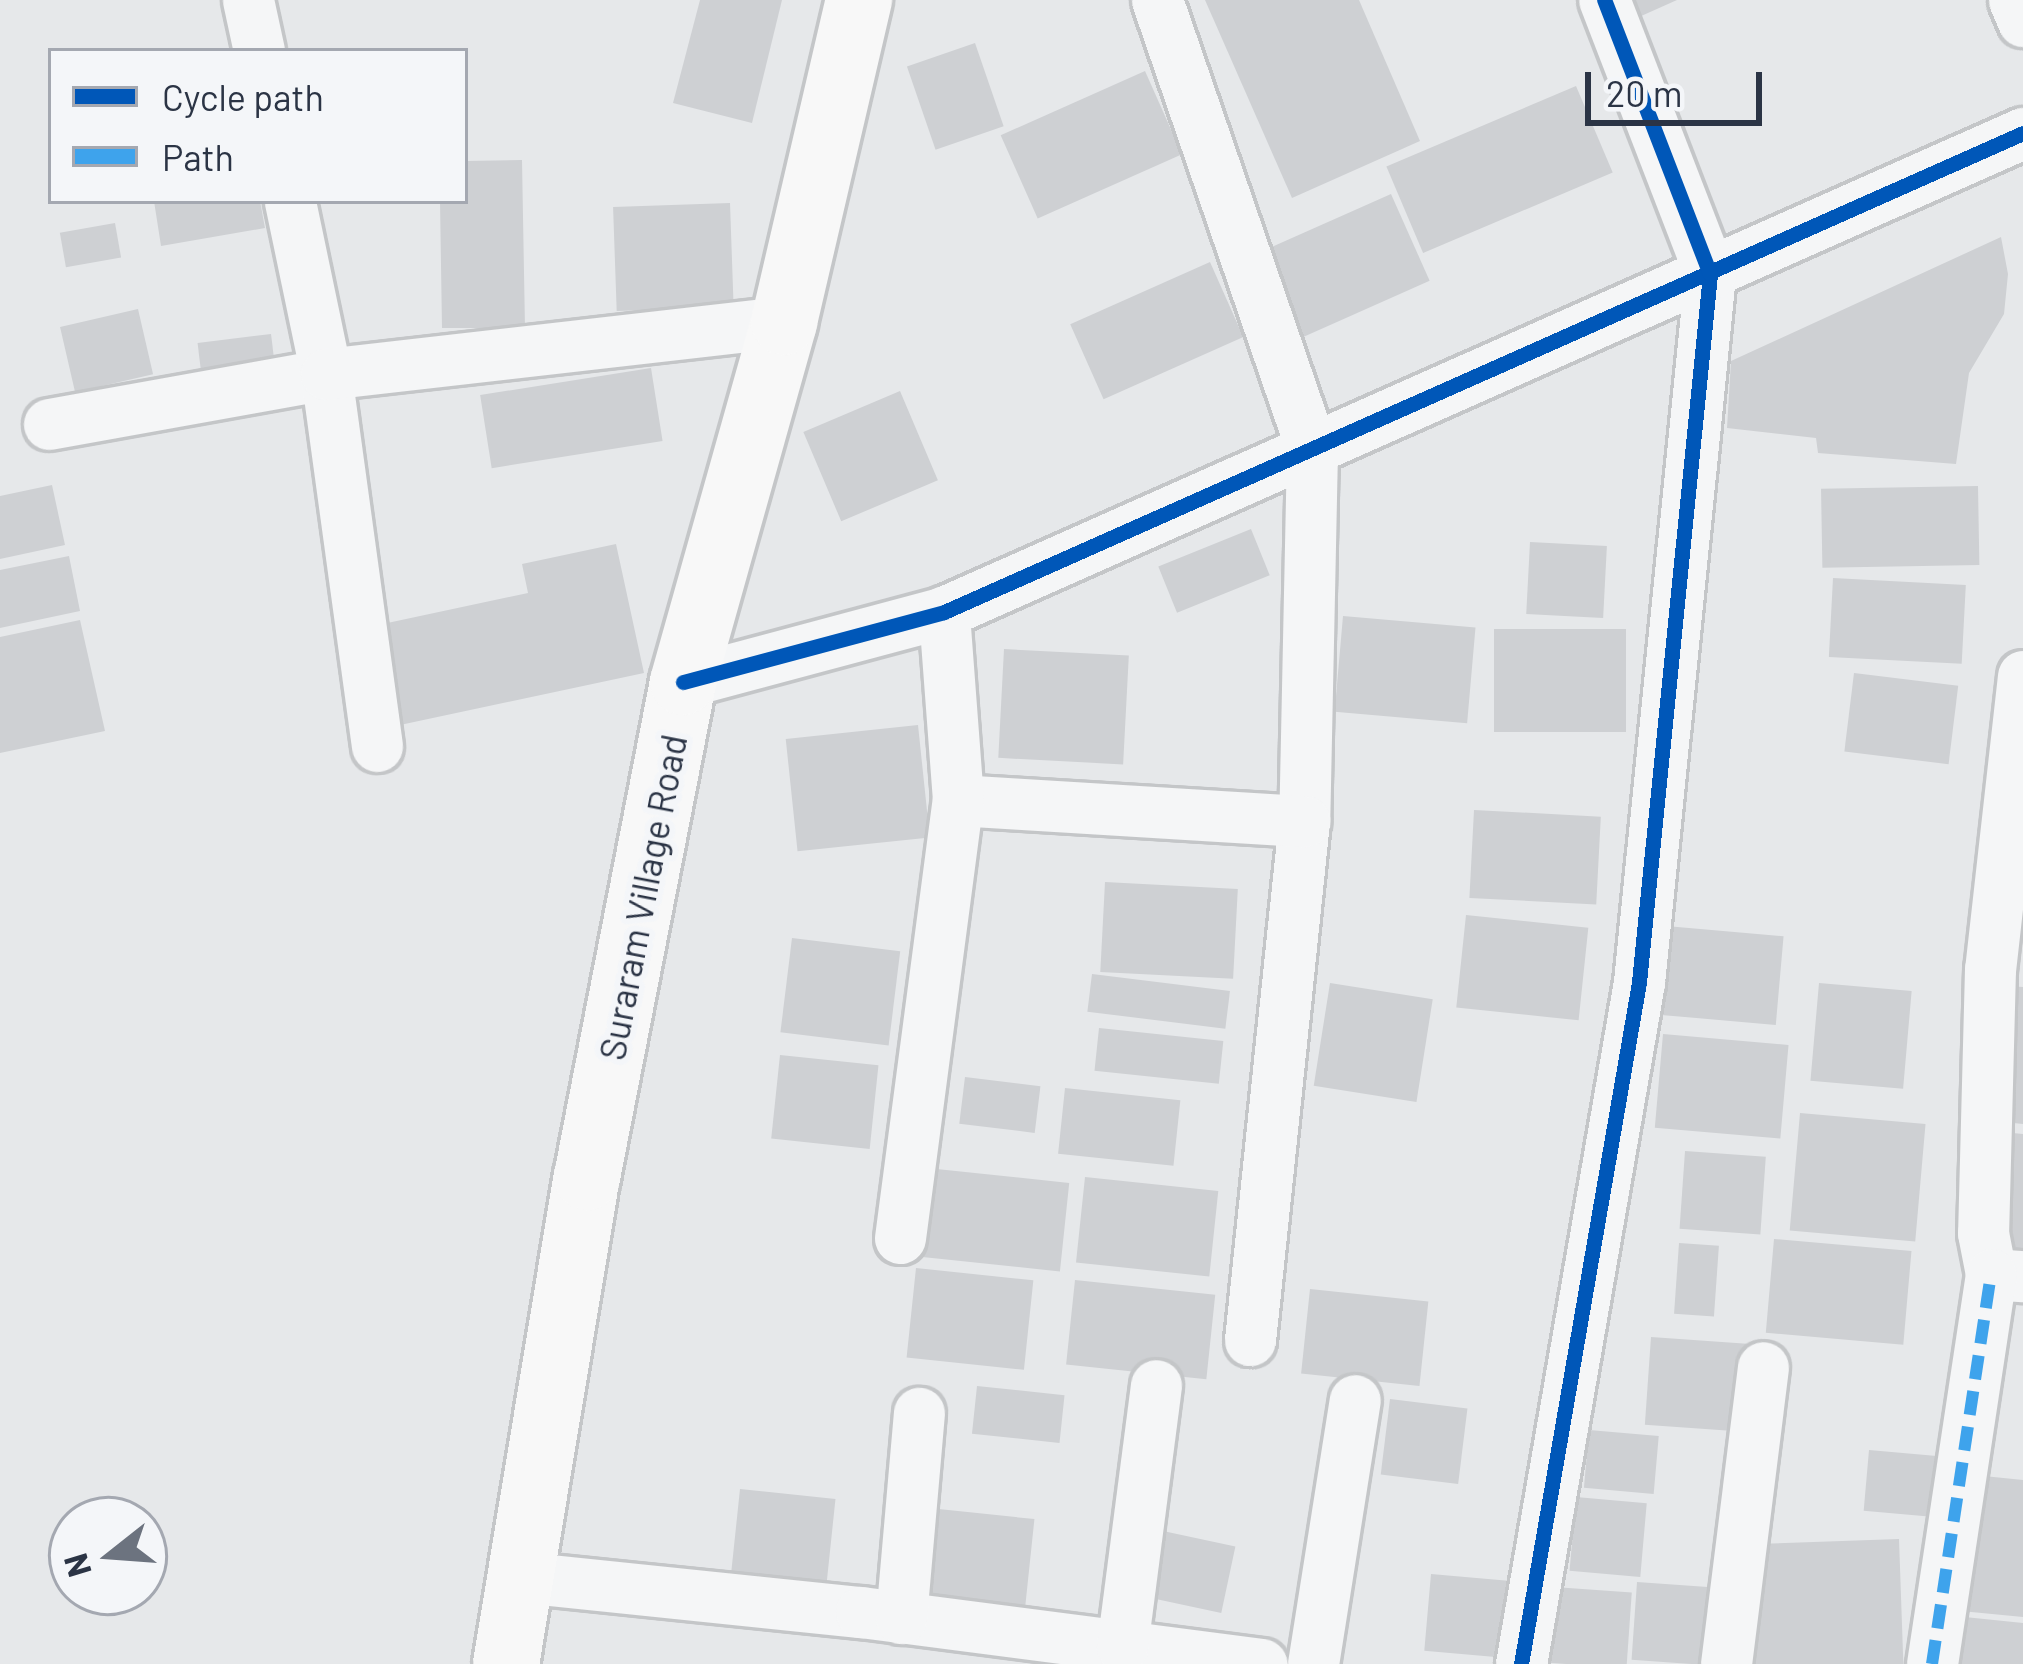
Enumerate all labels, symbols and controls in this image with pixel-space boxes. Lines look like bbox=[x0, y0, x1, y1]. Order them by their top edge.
legend bbox=[48, 48, 468, 204]
scale bar bbox=[1591, 48, 1768, 122]
text: 20 m bbox=[1606, 71, 1683, 114]
text: Cycle path bbox=[162, 75, 324, 118]
text: Path bbox=[162, 135, 234, 178]
street label: Suraram Village Road bbox=[589, 731, 695, 1063]
north arrow bbox=[48, 1496, 168, 1616]
text: N bbox=[54, 1549, 99, 1582]

